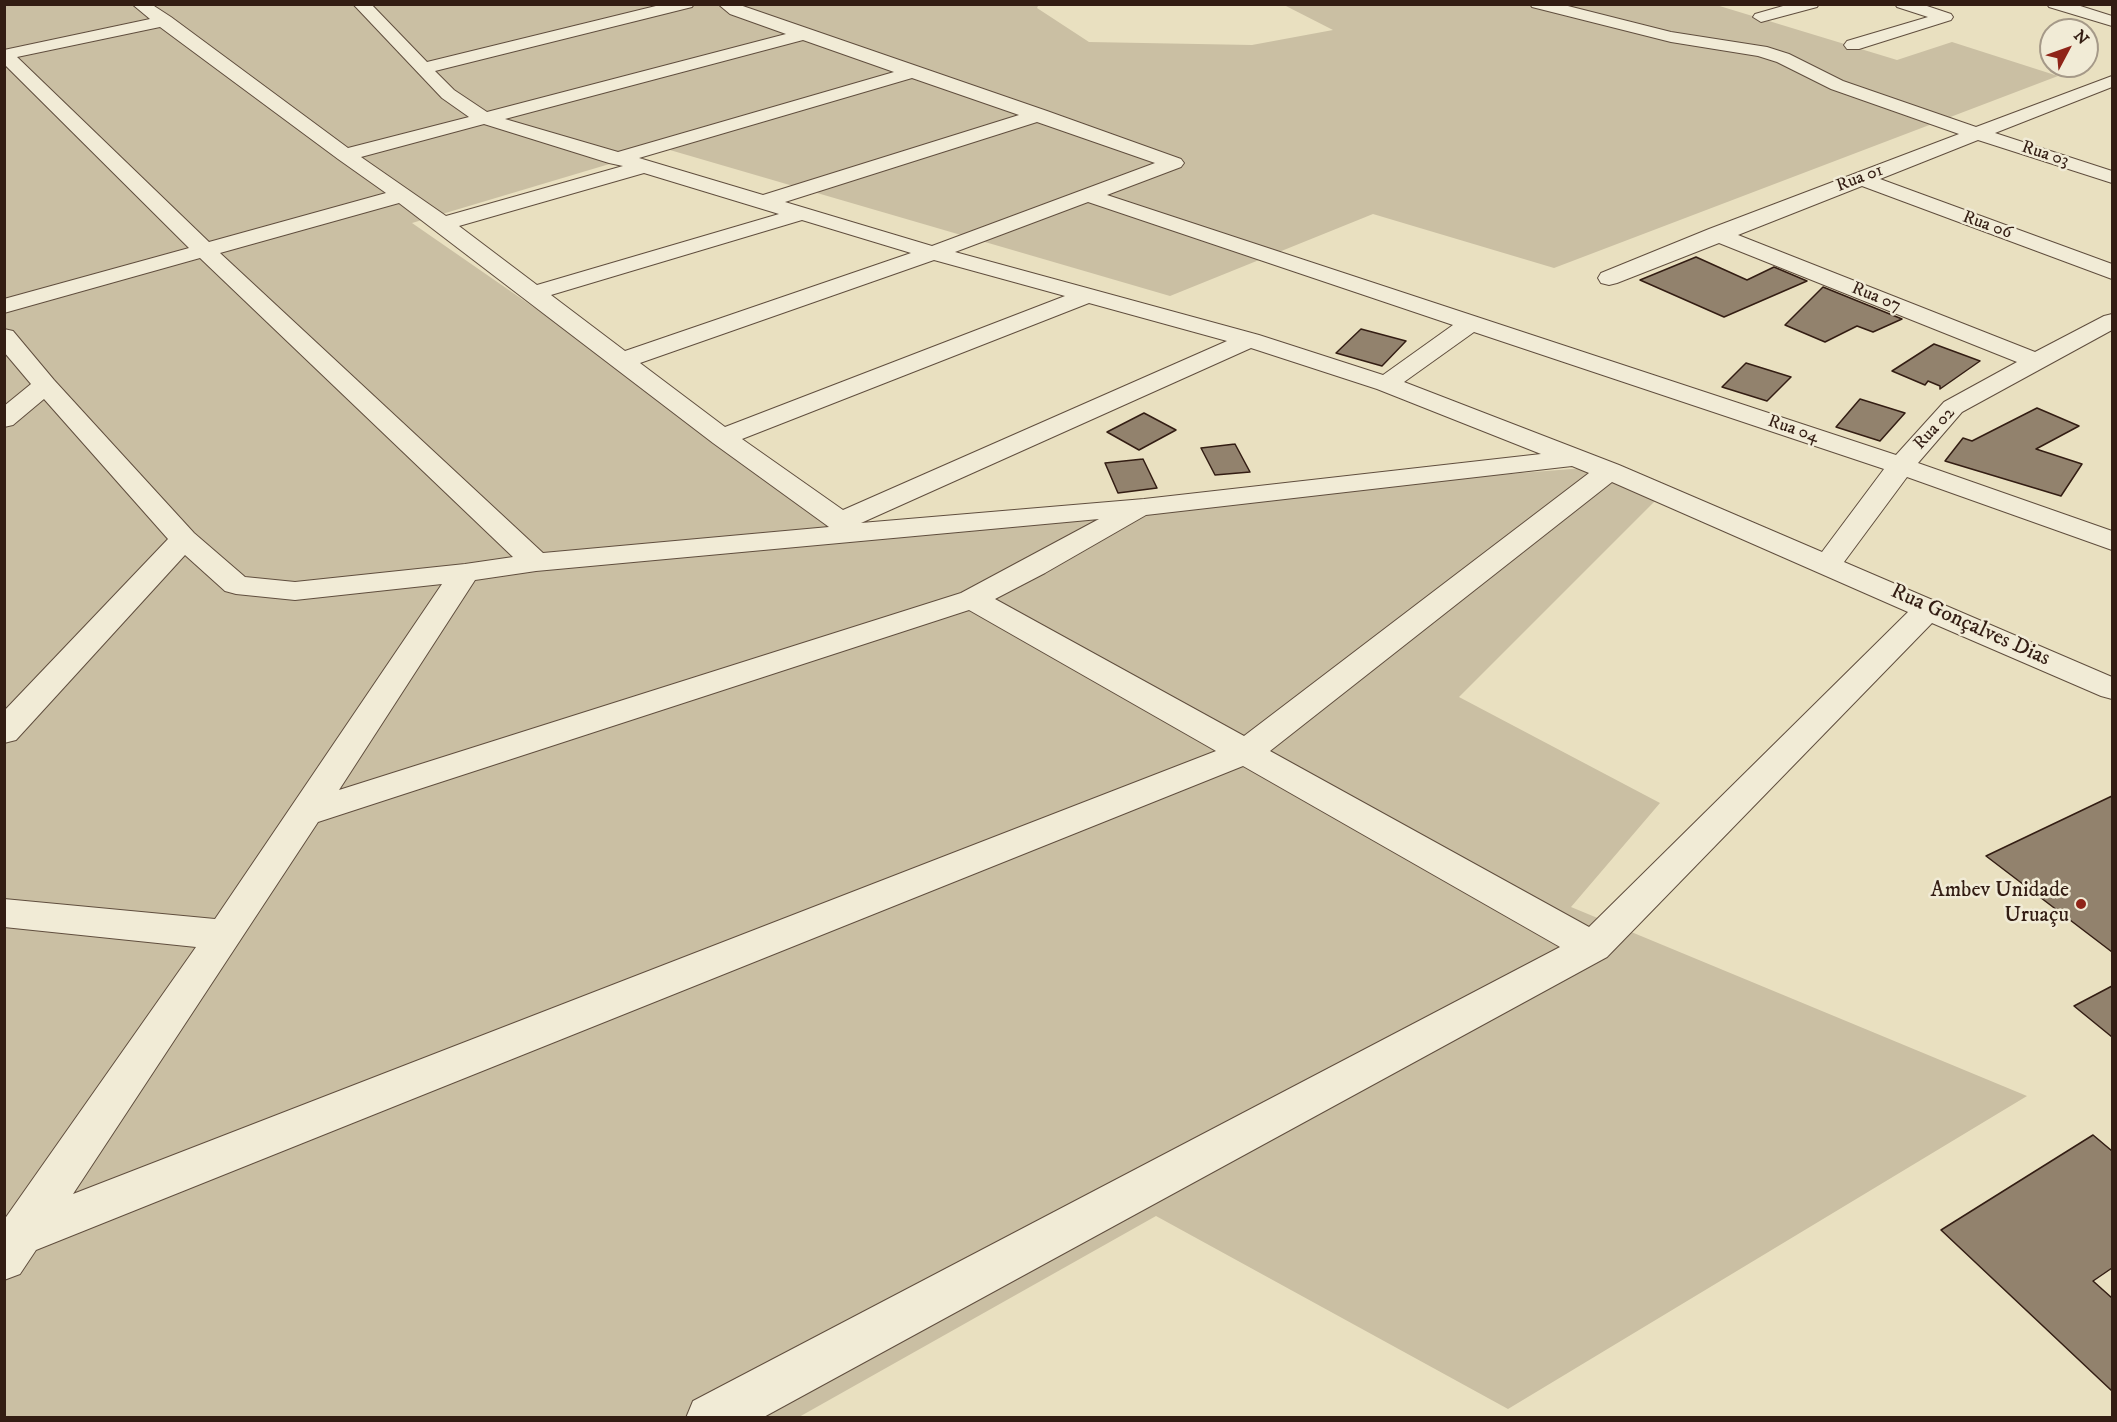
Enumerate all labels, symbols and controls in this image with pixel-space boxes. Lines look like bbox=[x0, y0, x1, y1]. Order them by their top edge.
north arrow bbox=[2039, 18, 2099, 78]
text: N bbox=[2069, 26, 2093, 49]
street label: Rua 03 bbox=[2019, 137, 2071, 173]
street label: Rua 01 bbox=[1834, 160, 1886, 198]
street label: Rua 06 bbox=[1959, 207, 2015, 245]
street label: Rua 07 bbox=[1848, 278, 1904, 318]
street label: Rua 02 bbox=[1910, 403, 1960, 455]
street label: Rua 04 bbox=[1765, 411, 1821, 449]
street label: Rua Gonçalves Dias bbox=[1886, 579, 2054, 673]
place label: Ambev Unidade Uruaçu bbox=[1931, 878, 2069, 930]
marker: Ambev Unidade Uruaçu bbox=[2074, 897, 2088, 911]

